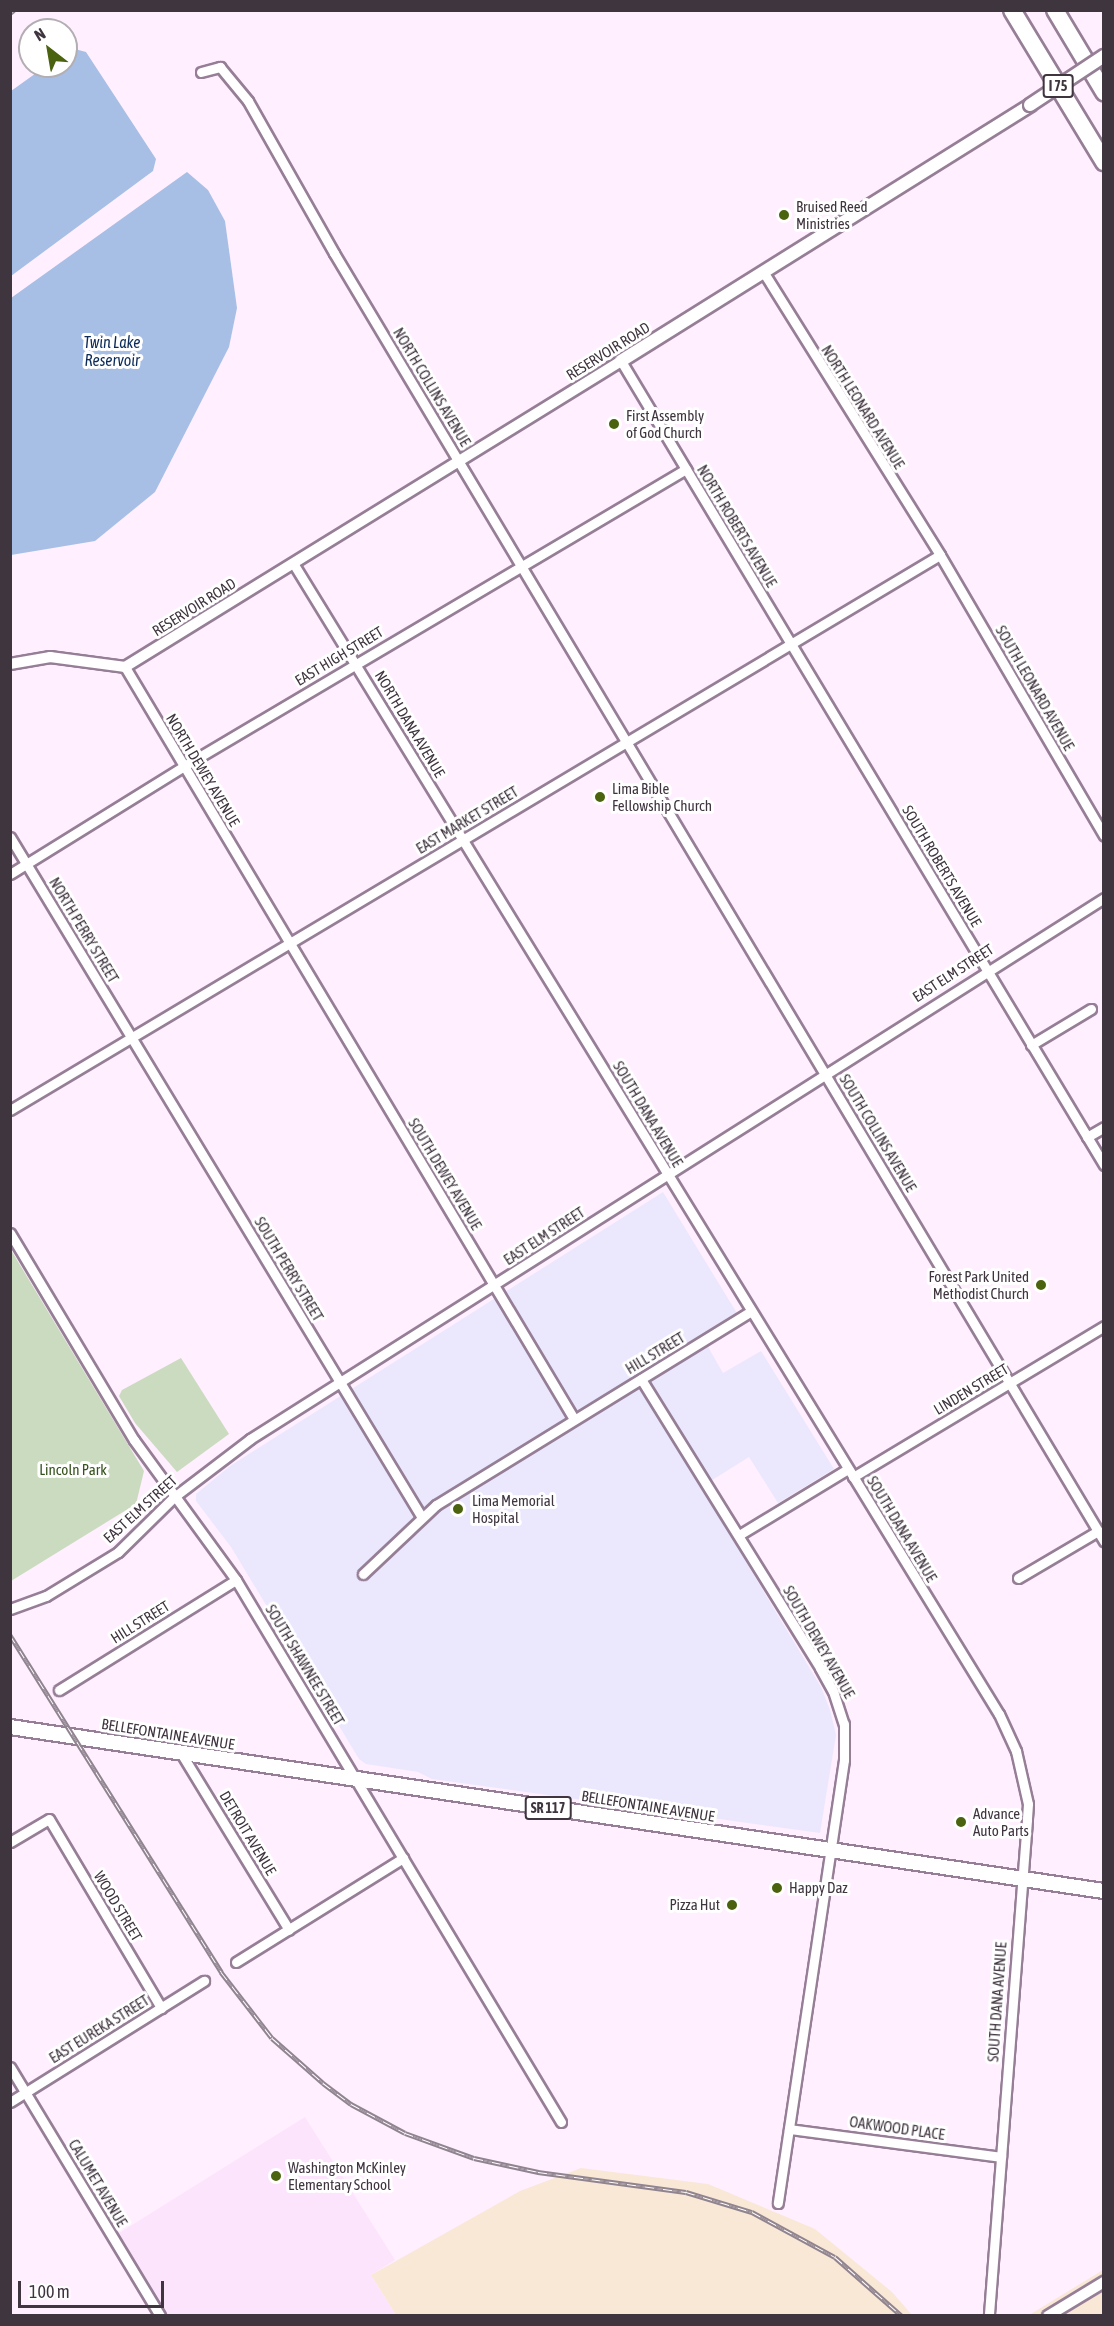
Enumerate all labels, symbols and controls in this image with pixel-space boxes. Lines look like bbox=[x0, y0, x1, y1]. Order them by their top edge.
north arrow bbox=[18, 18, 78, 78]
text: N bbox=[31, 24, 48, 44]
road number: I 75 bbox=[1042, 75, 1074, 97]
place label: Bruised Reed Ministries bbox=[796, 197, 868, 232]
marker: Bruised Reed Ministries bbox=[777, 208, 791, 222]
street label: RESERVOIR ROAD bbox=[563, 318, 653, 384]
street label: NORTH COLLINS AVENUE bbox=[389, 324, 475, 450]
water label: Twin Lake Reservoir bbox=[83, 332, 141, 370]
street label: NORTH LEONARD AVENUE bbox=[818, 342, 908, 472]
place label: First Assembly of God Church bbox=[626, 406, 704, 441]
marker: First Assembly of God Church bbox=[607, 417, 621, 431]
street label: NORTH ROBERTS AVENUE bbox=[693, 462, 781, 590]
street label: RESERVOIR ROAD bbox=[149, 574, 239, 640]
street label: SOUTH LEONARD AVENUE bbox=[992, 622, 1078, 754]
street label: EAST HIGH STREET bbox=[292, 623, 386, 689]
street label: NORTH DANA AVENUE bbox=[371, 667, 449, 781]
street label: NORTH DEWEY AVENUE bbox=[162, 710, 244, 830]
place label: Lima Bible Fellowship Church bbox=[612, 779, 712, 814]
street label: EAST MARKET STREET bbox=[413, 782, 521, 858]
marker: Lima Bible Fellowship Church bbox=[593, 790, 607, 804]
street label: SOUTH ROBERTS AVENUE bbox=[899, 802, 985, 930]
street label: NORTH PERRY STREET bbox=[46, 874, 122, 986]
street label: EAST ELM STREET bbox=[909, 940, 997, 1006]
street label: SOUTH DANA AVENUE bbox=[609, 1058, 687, 1170]
street label: SOUTH COLLINS AVENUE bbox=[836, 1071, 920, 1195]
street label: SOUTH DEWEY AVENUE bbox=[405, 1115, 485, 1233]
street label: EAST ELM STREET bbox=[500, 1203, 588, 1269]
street label: SOUTH PERRY STREET bbox=[251, 1214, 327, 1324]
place label: Forest Park United Methodist Church bbox=[929, 1267, 1029, 1302]
marker: Forest Park United Methodist Church bbox=[1034, 1278, 1048, 1292]
street label: HILL STREET bbox=[622, 1328, 688, 1378]
street label: LINDEN STREET bbox=[930, 1360, 1012, 1418]
park label: Lincoln Park bbox=[39, 1461, 107, 1479]
street label: EAST ELM STREET bbox=[100, 1471, 180, 1547]
street label: SOUTH DANA AVENUE bbox=[863, 1473, 941, 1585]
place label: Lima Memorial Hospital bbox=[472, 1491, 555, 1526]
marker: Lima Memorial Hospital bbox=[449, 1500, 467, 1518]
street label: SOUTH DEWEY AVENUE bbox=[779, 1583, 859, 1701]
street label: HILL STREET bbox=[107, 1597, 173, 1647]
street label: SOUTH SHAWNEE STREET bbox=[262, 1601, 348, 1729]
street label: BELLEFONTAINE AVENUE bbox=[100, 1715, 236, 1753]
street label: BELLEFONTAINE AVENUE bbox=[580, 1787, 716, 1825]
street label: DETROIT AVENUE bbox=[216, 1788, 280, 1878]
road number: SR 117 bbox=[524, 1797, 572, 1819]
place label: Advance Auto Parts bbox=[973, 1804, 1029, 1839]
marker: Advance Auto Parts bbox=[954, 1815, 968, 1829]
street label: WOOD STREET bbox=[90, 1868, 146, 1944]
place label: Happy Daz bbox=[789, 1879, 848, 1897]
marker: Happy Daz bbox=[770, 1881, 784, 1895]
place label: Pizza Hut bbox=[669, 1896, 720, 1914]
marker: Pizza Hut bbox=[725, 1898, 739, 1912]
street label: SOUTH DANA AVENUE bbox=[984, 1941, 1010, 2063]
street label: EAST EUREKA STREET bbox=[46, 1991, 152, 2067]
street label: OAKWOOD PLACE bbox=[848, 2112, 946, 2144]
street label: CALUMET AVENUE bbox=[65, 2136, 131, 2230]
place label: Washington McKinley Elementary School bbox=[288, 2158, 406, 2193]
marker: Washington McKinley Elementary School bbox=[269, 2169, 283, 2183]
scale bar bbox=[21, 2269, 166, 2307]
text: 100 m bbox=[29, 2281, 70, 2302]

